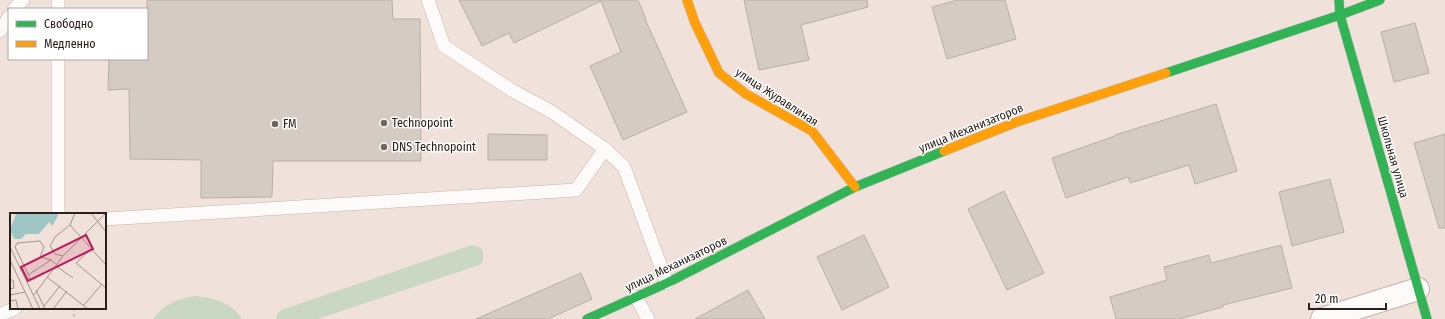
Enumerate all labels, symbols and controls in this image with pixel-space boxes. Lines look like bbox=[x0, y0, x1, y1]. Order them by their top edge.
legend bbox=[8, 8, 148, 60]
text: Свободно bbox=[44, 17, 93, 31]
text: Медленно bbox=[44, 37, 96, 51]
street label: улица Журавлиная bbox=[733, 65, 821, 129]
street label: улица Механизаторов bbox=[917, 101, 1025, 155]
street label: Школьная улица bbox=[1375, 114, 1411, 200]
place label: Technopoint bbox=[392, 116, 453, 130]
place label: FM bbox=[283, 117, 297, 131]
marker: Technopoint bbox=[379, 118, 389, 128]
marker: FM bbox=[270, 119, 280, 129]
place label: DNS Technopoint bbox=[392, 140, 476, 154]
marker: DNS Technopoint bbox=[379, 142, 389, 152]
inset map bbox=[10, 213, 106, 309]
street label: улица Механизаторов bbox=[623, 233, 729, 295]
scale bar bbox=[1309, 285, 1386, 311]
text: 20 m bbox=[1315, 292, 1339, 306]

